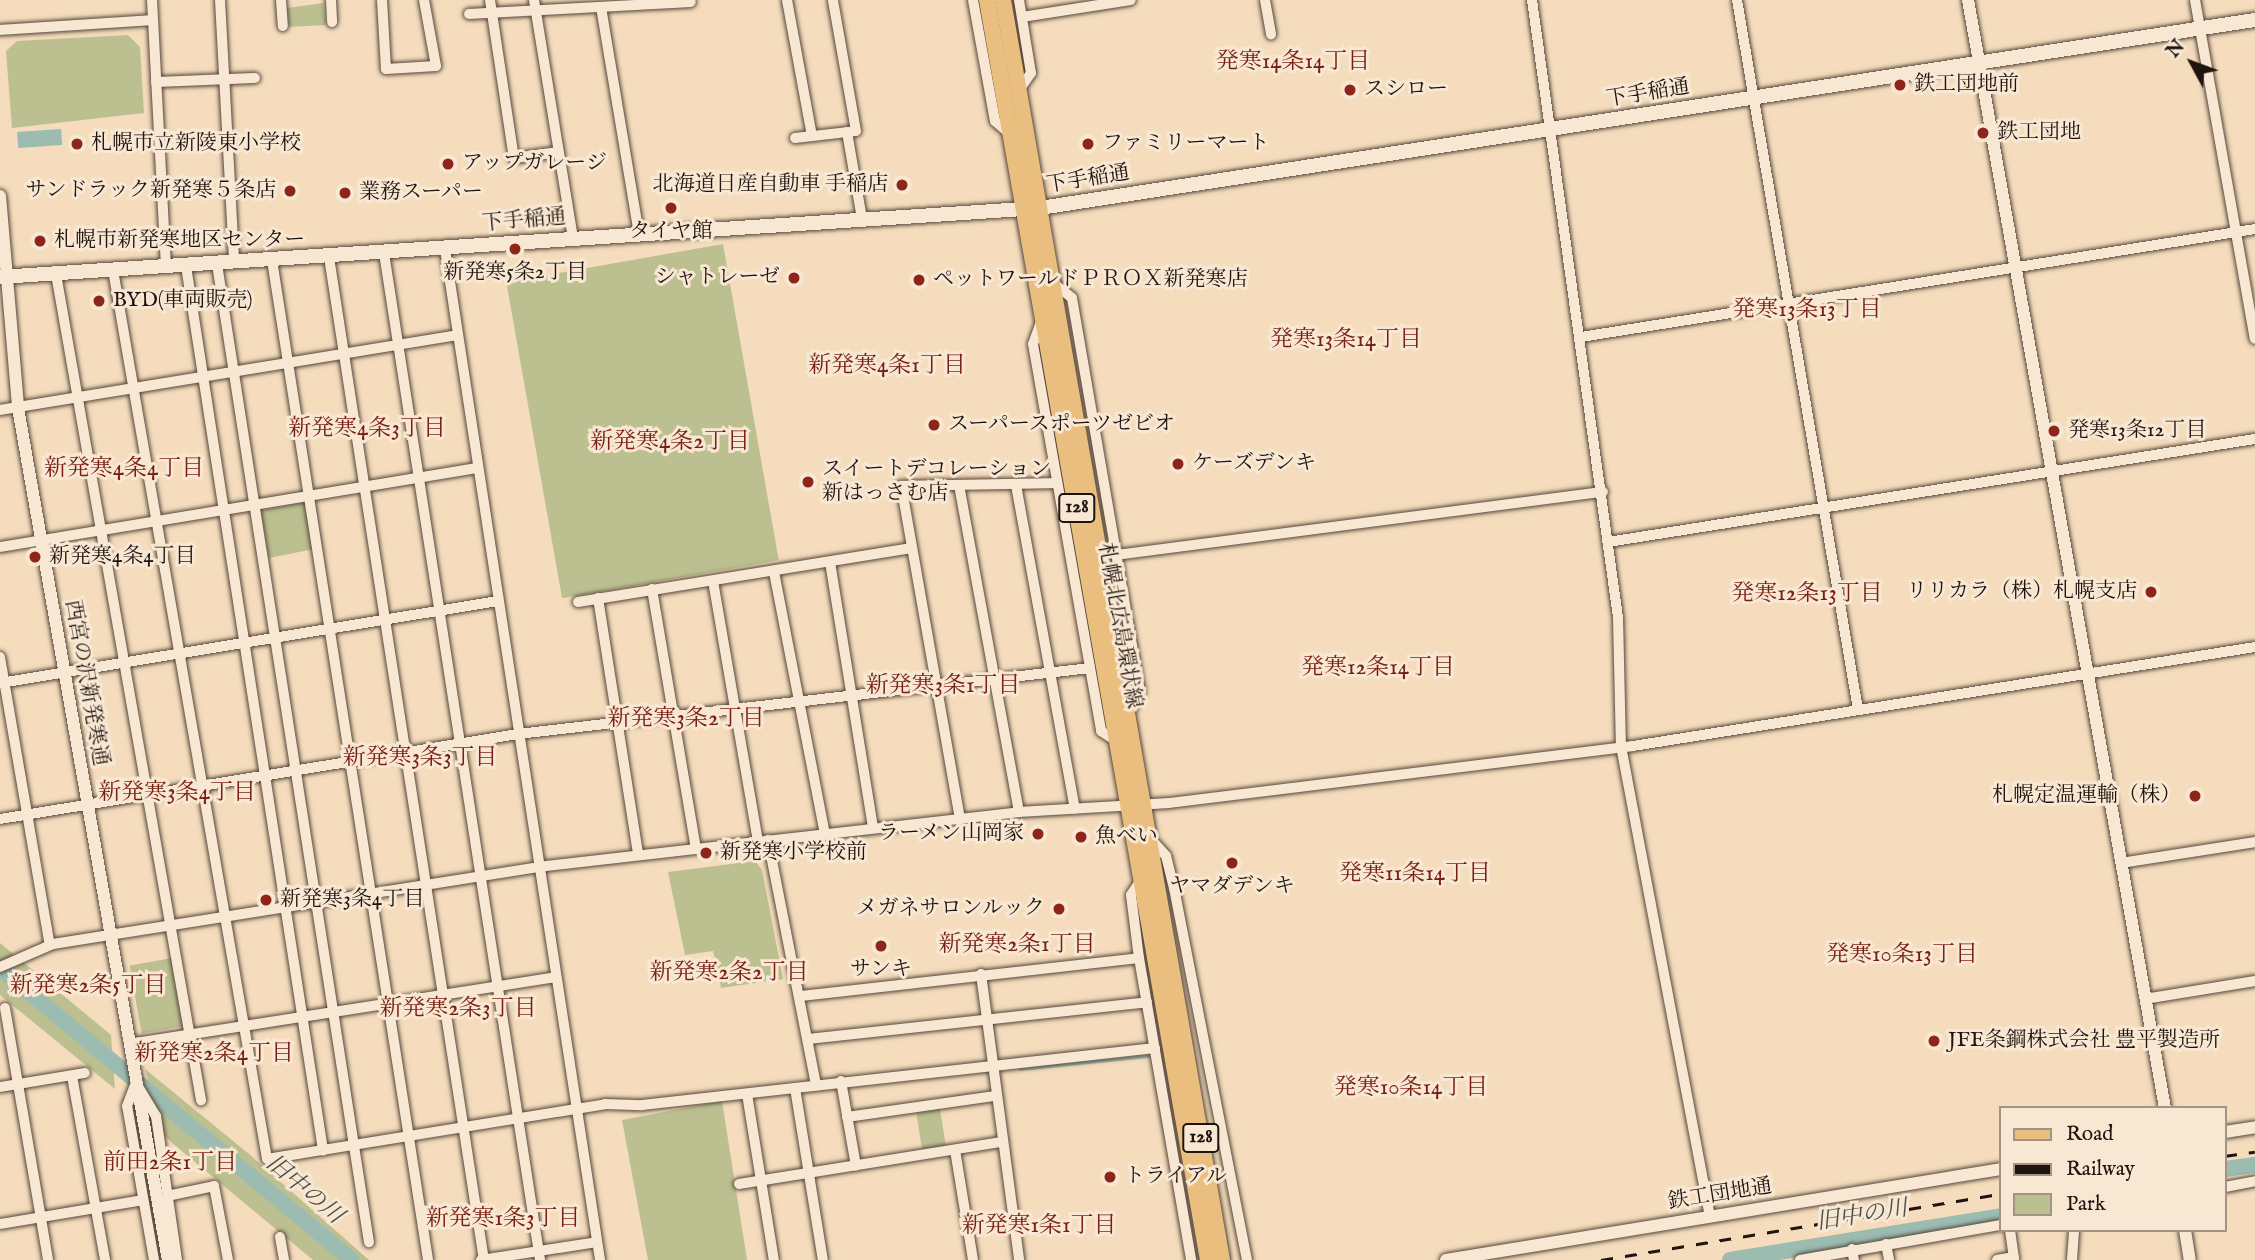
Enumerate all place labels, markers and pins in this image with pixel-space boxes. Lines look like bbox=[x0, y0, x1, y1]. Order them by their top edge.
place label: 鉄工団地前 bbox=[1914, 72, 2019, 98]
place label: スシロー bbox=[1364, 77, 1448, 103]
marker: 鉄工団地前 bbox=[1892, 77, 1908, 93]
marker: スシロー bbox=[1342, 82, 1358, 98]
place label: 鉄工団地 bbox=[1997, 120, 2081, 146]
marker: 鉄工団地 bbox=[1975, 125, 1991, 141]
place label: 札幌市立新陵東小学校 bbox=[91, 131, 301, 157]
place label: ファミリーマート bbox=[1102, 131, 1270, 157]
marker: 札幌市立新陵東小学校 bbox=[69, 136, 85, 152]
marker: ファミリーマート bbox=[1080, 136, 1096, 152]
place label: アップガレージ bbox=[462, 151, 609, 177]
marker: アップガレージ bbox=[440, 156, 456, 172]
place label: 北海道日産自動車 手稲店 bbox=[652, 172, 888, 198]
marker: 北海道日産自動車 手稲店 bbox=[894, 177, 910, 193]
place label: サンドラック新発寒５条店 bbox=[24, 178, 276, 204]
place label: 業務スーパー bbox=[359, 180, 484, 206]
marker: サンドラック新発寒５条店 bbox=[282, 183, 298, 199]
marker: 業務スーパー bbox=[337, 185, 353, 201]
marker: タイヤ館 bbox=[663, 200, 679, 216]
place label: タイヤ館 bbox=[629, 219, 713, 245]
place label: 札幌市新発寒地区センター bbox=[54, 228, 306, 254]
marker: 札幌市新発寒地区センター bbox=[32, 233, 48, 249]
marker: 新発寒5条2丁目 bbox=[507, 241, 523, 257]
place label: 新発寒5条2丁目 bbox=[443, 260, 587, 286]
place label: シャトレーゼ bbox=[654, 265, 780, 291]
place label: ペットワールドＰＲＯＸ新発寒店 bbox=[933, 267, 1248, 293]
marker: シャトレーゼ bbox=[786, 270, 802, 286]
marker: ペットワールドＰＲＯＸ新発寒店 bbox=[911, 272, 927, 288]
place label: BYD(車両販売) bbox=[113, 288, 253, 314]
marker: BYD(車両販売) bbox=[91, 293, 107, 309]
place label: スーパースポーツゼビオ bbox=[948, 412, 1178, 438]
marker: スーパースポーツゼビオ bbox=[926, 417, 942, 433]
place label: 発寒13条12丁目 bbox=[2068, 418, 2206, 444]
marker: 発寒13条12丁目 bbox=[2046, 423, 2062, 439]
place label: ケーズデンキ bbox=[1192, 451, 1318, 477]
marker: ケーズデンキ bbox=[1170, 456, 1186, 472]
place label: スイートデコレーション 新はっさむ店 bbox=[822, 457, 1053, 507]
marker: スイートデコレーション 新はっさむ店 bbox=[800, 474, 816, 490]
place label: 新発寒4条4丁目 bbox=[49, 544, 196, 570]
marker: 新発寒4条4丁目 bbox=[27, 549, 43, 565]
place label: リリカラ（株）札幌支店 bbox=[1906, 579, 2137, 605]
marker: リリカラ（株）札幌支店 bbox=[2143, 584, 2159, 600]
place label: 札幌定温運輸（株） bbox=[1992, 783, 2181, 809]
marker: 札幌定温運輸（株） bbox=[2187, 788, 2203, 804]
place label: ラーメン山岡家 bbox=[877, 821, 1024, 847]
place label: 魚べい bbox=[1095, 824, 1158, 850]
marker: ラーメン山岡家 bbox=[1030, 826, 1046, 842]
marker: 魚べい bbox=[1073, 829, 1089, 845]
place label: 新発寒小学校前 bbox=[720, 840, 867, 866]
marker: 新発寒小学校前 bbox=[698, 845, 714, 861]
marker: ヤマダデンキ bbox=[1224, 855, 1240, 871]
place label: ヤマダデンキ bbox=[1169, 874, 1295, 900]
place label: 新発寒3条4丁目 bbox=[280, 887, 424, 913]
marker: 新発寒3条4丁目 bbox=[258, 892, 274, 908]
place label: メガネサロンルック bbox=[856, 896, 1045, 922]
marker: メガネサロンルック bbox=[1051, 901, 1067, 917]
marker: サンキ bbox=[873, 938, 889, 954]
place label: サンキ bbox=[850, 957, 912, 983]
place label: JFE条鋼株式会社 豊平製造所 bbox=[1948, 1028, 2220, 1054]
marker: JFE条鋼株式会社 豊平製造所 bbox=[1926, 1033, 1942, 1049]
place label: トライアル bbox=[1124, 1164, 1229, 1190]
marker: トライアル bbox=[1102, 1169, 1118, 1185]

